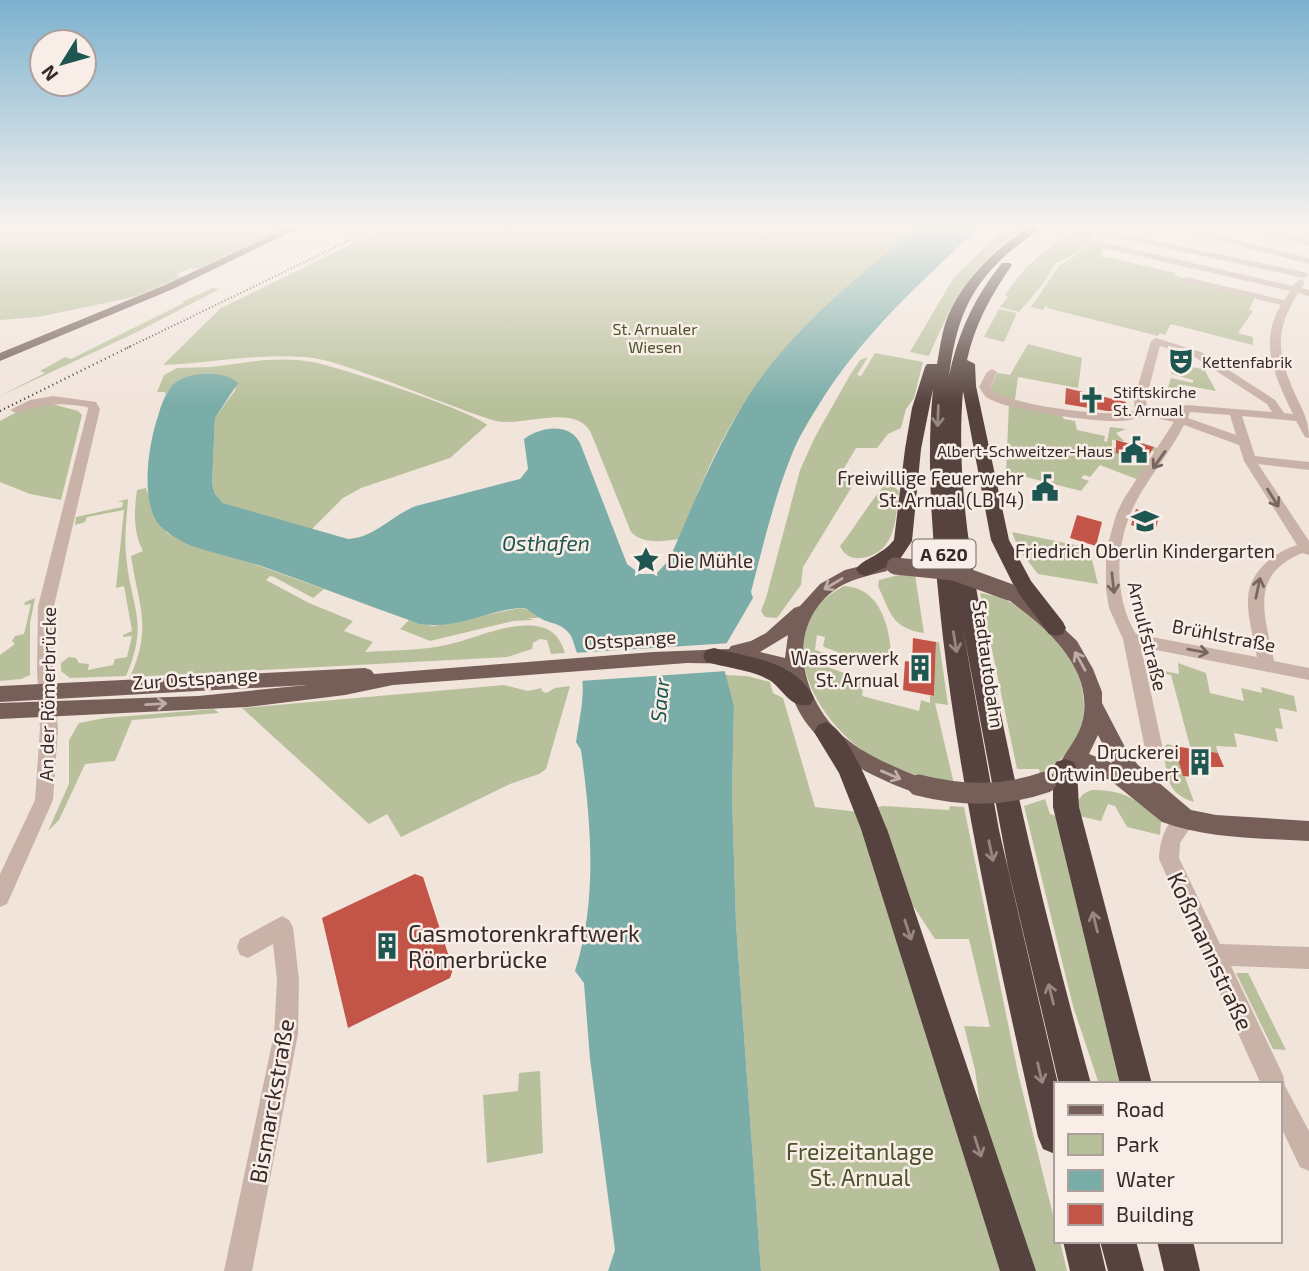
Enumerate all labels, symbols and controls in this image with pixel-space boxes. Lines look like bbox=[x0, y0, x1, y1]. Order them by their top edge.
north arrow bbox=[28, 28, 98, 98]
text: N bbox=[36, 61, 62, 86]
park label: St. Arnualer Wiesen bbox=[612, 319, 698, 356]
theatre icon: Kettenfabrik bbox=[1166, 346, 1196, 376]
place label: Kettenfabrik bbox=[1202, 352, 1292, 371]
place label: Stiftskirche St. Arnual bbox=[1113, 382, 1196, 419]
church icon: Stiftskirche St. Arnual bbox=[1077, 385, 1107, 415]
one-way arrow bbox=[931, 404, 944, 427]
public building icon: Albert-Schweitzer-Haus bbox=[1119, 435, 1149, 465]
place label: Albert-Schweitzer-Haus bbox=[937, 441, 1113, 460]
one-way arrow bbox=[1152, 450, 1166, 469]
place label: Freiwillige Feuerwehr St. Arnual (LB 14) bbox=[837, 466, 1024, 511]
public building icon: Freiwillige Feuerwehr St. Arnual (LB 14) bbox=[1030, 473, 1060, 503]
one-way arrow bbox=[1266, 487, 1280, 507]
school or university icon: Friedrich Oberlin Kindergarten bbox=[1130, 506, 1160, 536]
water label: Osthafen bbox=[502, 530, 590, 555]
place label: Friedrich Oberlin Kindergarten bbox=[1015, 539, 1275, 562]
road number: A 620 bbox=[912, 540, 976, 568]
place icon: Die Mühle bbox=[631, 545, 661, 575]
place label: Die Mühle bbox=[667, 549, 753, 572]
one-way arrow bbox=[1107, 571, 1120, 594]
one-way arrow bbox=[823, 577, 843, 591]
one-way arrow bbox=[1252, 577, 1265, 600]
street label: Arnulfstraße bbox=[1123, 579, 1173, 693]
street label: Stadtautobahn bbox=[969, 599, 1009, 729]
street label: An der Römerbrücke bbox=[34, 606, 60, 782]
street label: Brühlstraße bbox=[1170, 614, 1278, 656]
street label: Ostspange bbox=[583, 624, 677, 654]
one-way arrow bbox=[948, 630, 961, 653]
one-way arrow bbox=[1186, 645, 1209, 659]
place label: Wasserwerk St. Arnual bbox=[791, 646, 899, 691]
one-way arrow bbox=[1073, 651, 1086, 672]
building icon: Wasserwerk St. Arnual bbox=[905, 653, 935, 683]
street label: Zur Ostspange bbox=[132, 662, 258, 694]
water label: Saar bbox=[645, 676, 673, 723]
one-way arrow bbox=[144, 697, 167, 710]
place label: Druckerei Ortwin Deubert bbox=[1046, 740, 1179, 785]
building icon: Druckerei Ortwin Deubert bbox=[1185, 747, 1215, 777]
one-way arrow bbox=[880, 769, 901, 782]
one-way arrow bbox=[984, 839, 998, 862]
street label: Koßmannstraße bbox=[1162, 867, 1260, 1035]
one-way arrow bbox=[1088, 912, 1101, 934]
place label: Gasmotorenkraftwerk Römerbrücke bbox=[408, 919, 640, 973]
one-way arrow bbox=[903, 919, 915, 941]
building icon: Gasmotorenkraftwerk Römerbrücke bbox=[372, 931, 402, 961]
one-way arrow bbox=[1044, 983, 1057, 1006]
street label: Bismarckstraße bbox=[243, 1017, 299, 1185]
one-way arrow bbox=[1034, 1061, 1047, 1084]
legend bbox=[1054, 1082, 1281, 1243]
text: Road bbox=[1116, 1096, 1164, 1121]
text: Park bbox=[1116, 1131, 1159, 1156]
one-way arrow bbox=[972, 1136, 985, 1158]
park label: Freizeitanlage St. Arnual bbox=[786, 1137, 934, 1191]
text: Water bbox=[1116, 1166, 1175, 1191]
text: Building bbox=[1116, 1201, 1194, 1226]

